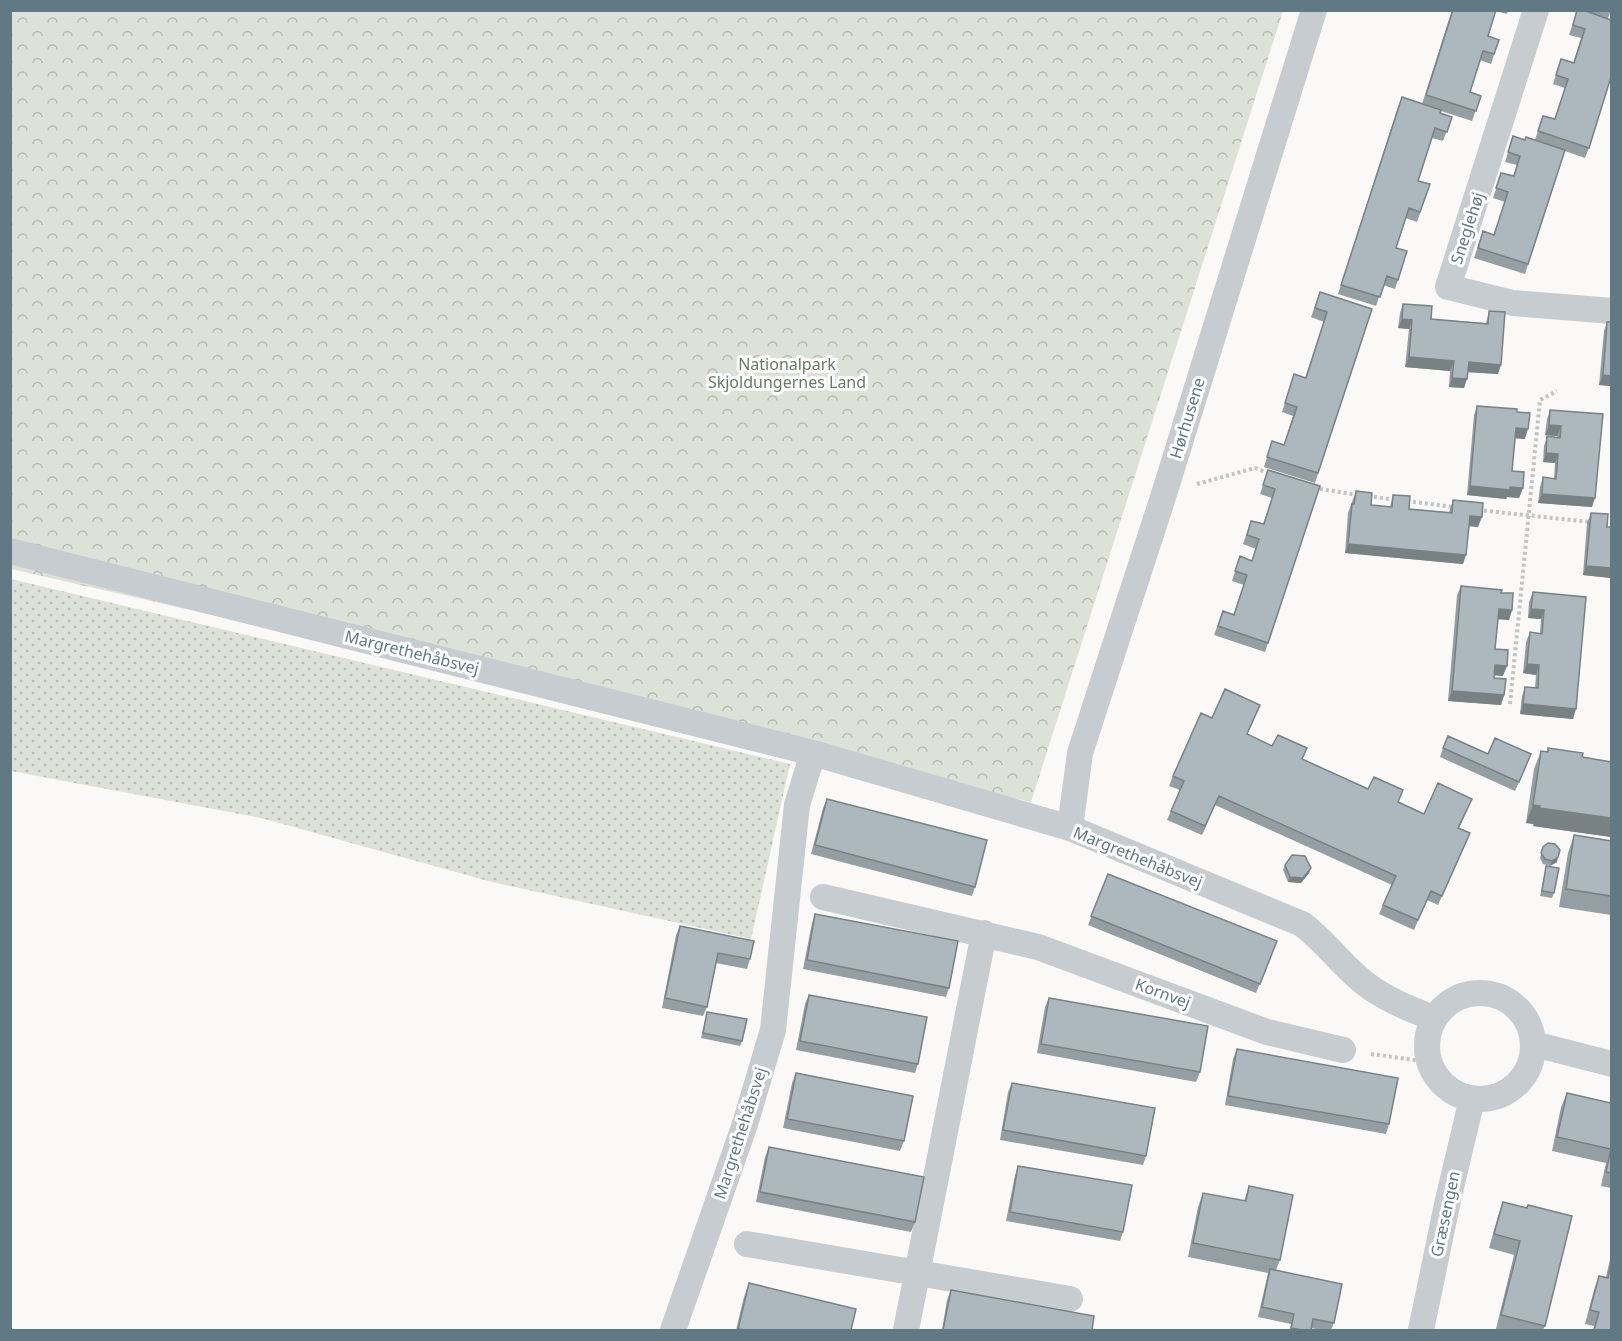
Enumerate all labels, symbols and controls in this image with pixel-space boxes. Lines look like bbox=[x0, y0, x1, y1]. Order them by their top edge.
street label: Sneglehøj bbox=[1445, 189, 1489, 267]
park label: Nationalpark Skjoldungernes Land bbox=[708, 353, 866, 393]
street label: Hørhusene bbox=[1164, 375, 1210, 461]
street label: Margrethehåbsvej bbox=[343, 625, 481, 679]
street label: Margrethehåbsvej bbox=[1070, 821, 1206, 893]
street label: Kornvej bbox=[1132, 973, 1194, 1013]
street label: Margrethehåbsvej bbox=[708, 1064, 772, 1202]
street label: Græsengen bbox=[1425, 1169, 1465, 1259]

